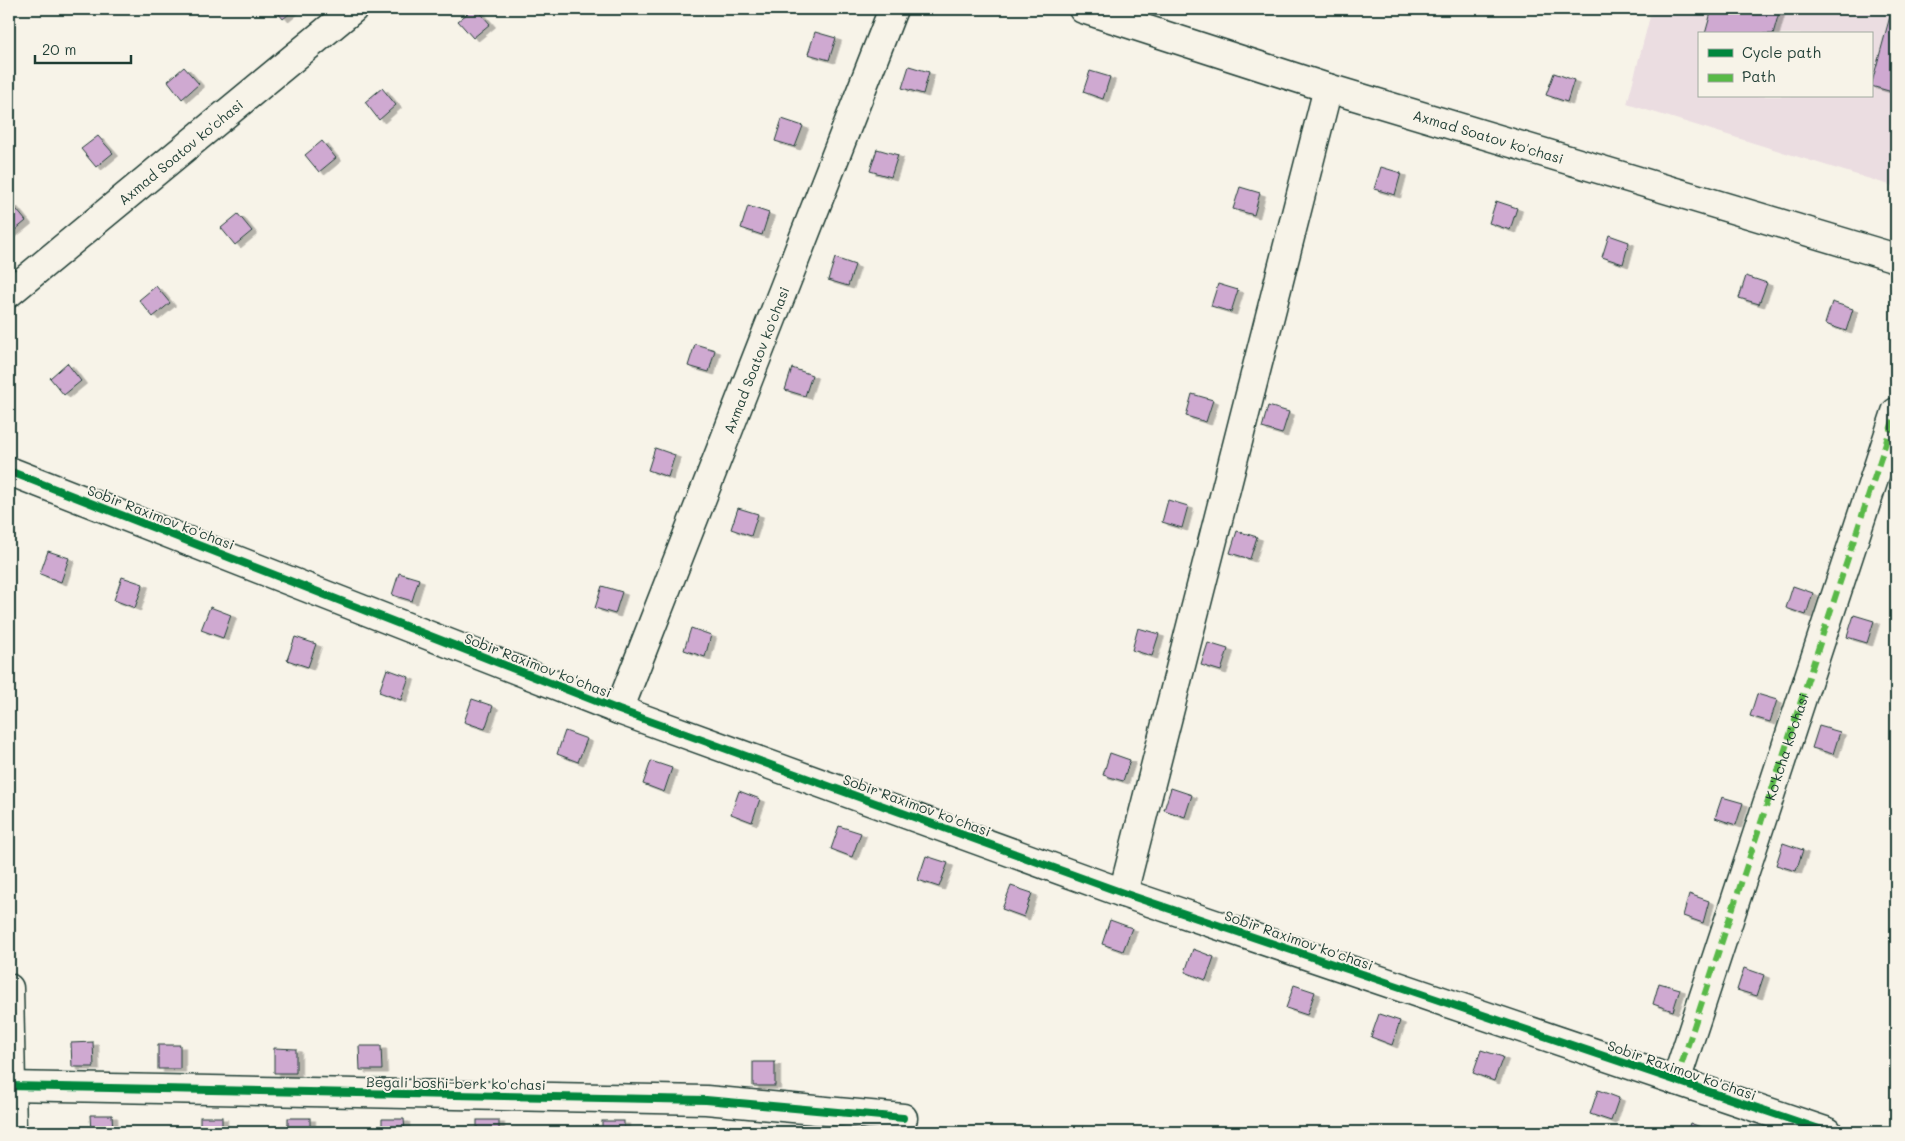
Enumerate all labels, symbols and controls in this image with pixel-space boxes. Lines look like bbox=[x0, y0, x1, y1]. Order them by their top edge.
scale bar bbox=[35, 32, 131, 64]
legend bbox=[1698, 32, 1872, 98]
text: 20 m bbox=[42, 39, 76, 59]
text: Cycle path bbox=[1742, 42, 1821, 62]
text: Path bbox=[1742, 66, 1776, 86]
street label: Axmad Soatov ko'chasi bbox=[114, 95, 247, 209]
street label: Axmad Soatov ko'chasi bbox=[1411, 105, 1566, 168]
street label: Axmad Soatov ko'chasi bbox=[719, 284, 793, 436]
street label: Sobir Raximov ko'chasi bbox=[85, 480, 237, 554]
street label: Sobir Raximov ko'chasi bbox=[462, 628, 614, 702]
street label: Ko'kcha ko'chasi bbox=[1760, 691, 1812, 803]
street label: Sobir Raximov ko'chasi bbox=[840, 769, 994, 841]
street label: Sobir Raximov ko'chasi bbox=[1222, 906, 1376, 974]
street label: Sobir Raximov ko'chasi bbox=[1605, 1036, 1759, 1104]
street label: Begali boshi-berk ko'chasi bbox=[366, 1072, 546, 1094]

